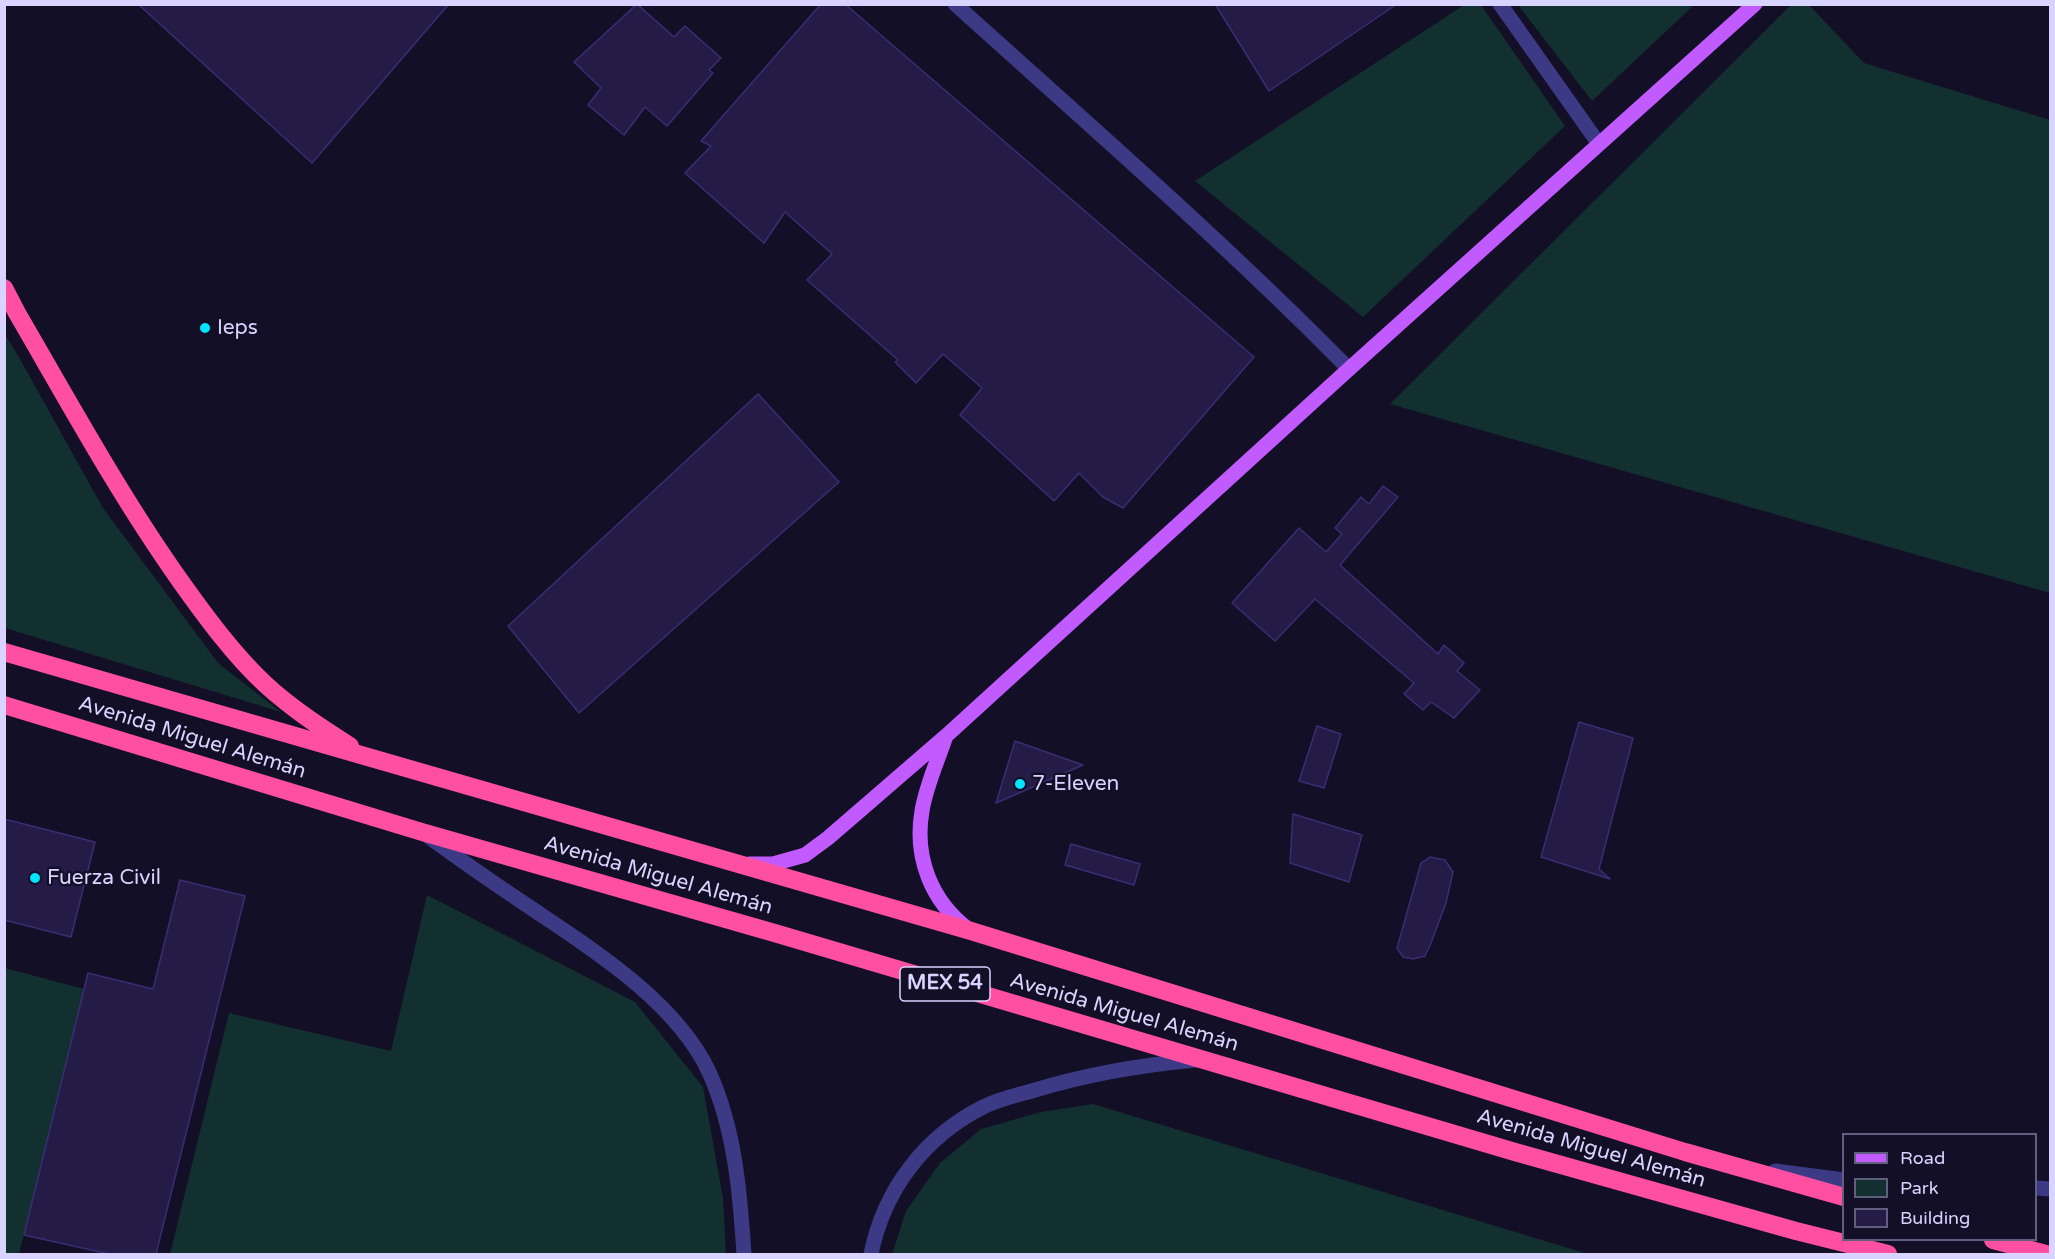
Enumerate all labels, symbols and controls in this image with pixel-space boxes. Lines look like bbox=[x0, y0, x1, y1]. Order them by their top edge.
place label: Ieps bbox=[217, 315, 258, 341]
marker: Ieps bbox=[198, 321, 212, 335]
street label: Avenida Miguel Alemán bbox=[75, 691, 309, 785]
place label: 7-Eleven bbox=[1032, 771, 1119, 797]
marker: 7-Eleven bbox=[1013, 777, 1027, 791]
street label: Avenida Miguel Alemán bbox=[541, 831, 775, 921]
place label: Fuerza Civil bbox=[47, 865, 161, 891]
marker: Fuerza Civil bbox=[28, 871, 42, 885]
road number: MEX 54 bbox=[900, 967, 990, 1001]
street label: Avenida Miguel Alemán bbox=[1007, 968, 1241, 1058]
street label: Avenida Miguel Alemán bbox=[1474, 1104, 1708, 1194]
legend bbox=[1842, 1133, 2037, 1241]
text: Road bbox=[1900, 1147, 1945, 1169]
text: Park bbox=[1900, 1177, 1938, 1199]
text: Building bbox=[1900, 1207, 1970, 1229]

